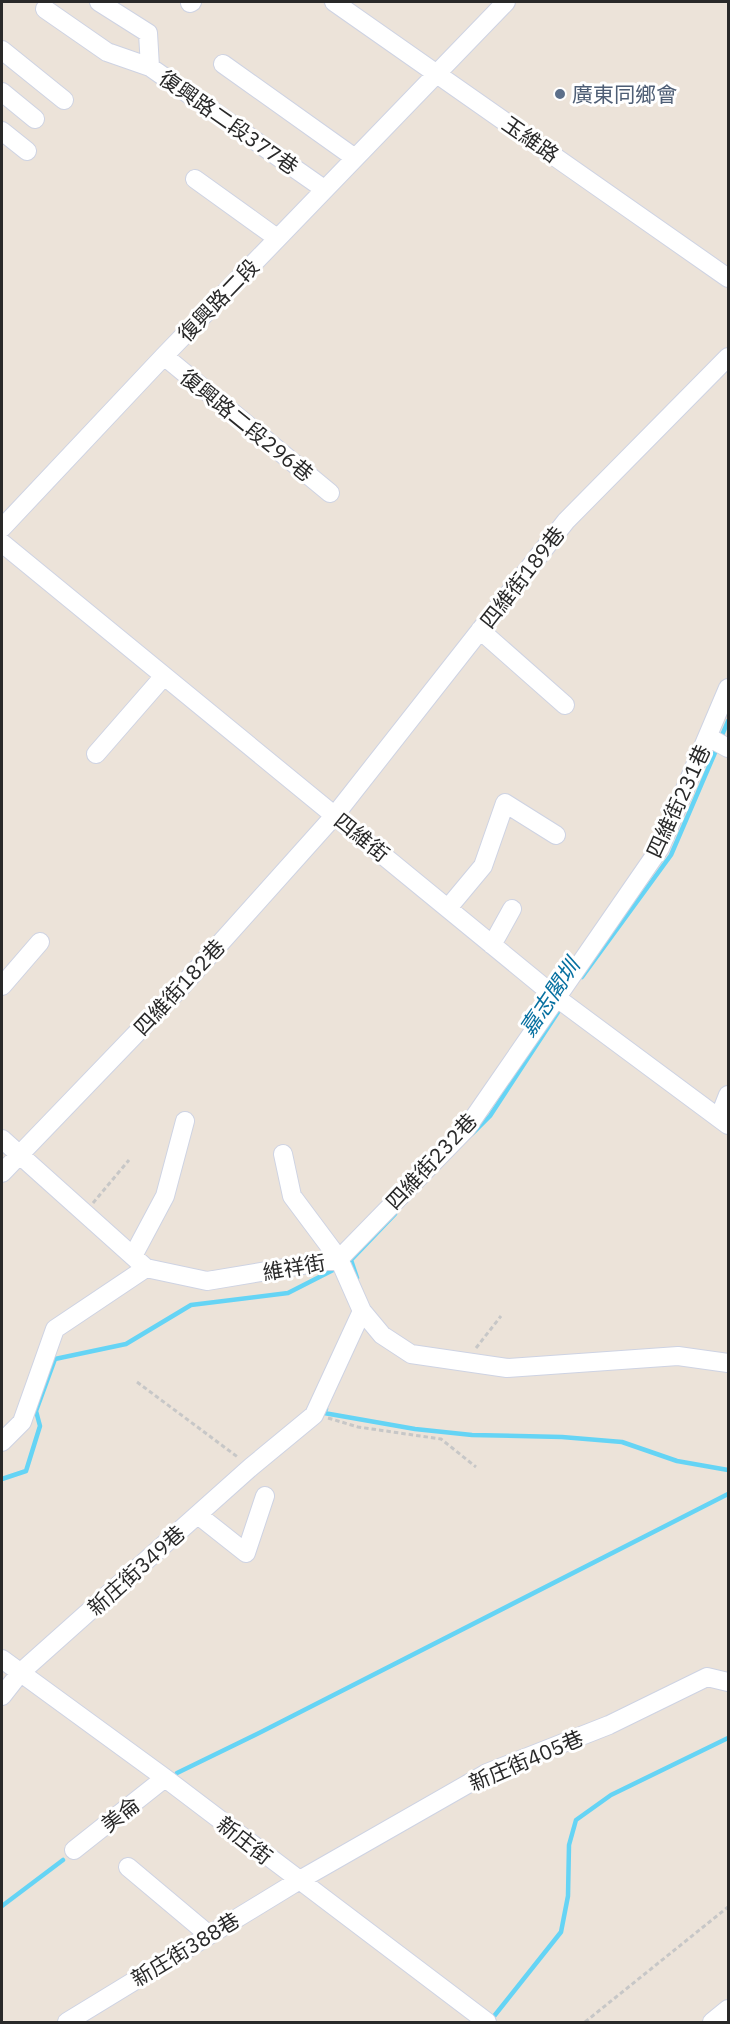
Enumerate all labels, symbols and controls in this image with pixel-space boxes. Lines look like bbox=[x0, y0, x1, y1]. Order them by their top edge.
street label: 復興路二段377巷 bbox=[154, 64, 304, 180]
place label: 廣東同鄉會 bbox=[572, 80, 677, 108]
marker: 廣東同鄉會 bbox=[553, 87, 567, 101]
street label: 玉維路 bbox=[497, 109, 565, 169]
street label: 復興路二段 bbox=[171, 253, 265, 347]
street label: 復興路二段296巷 bbox=[175, 363, 319, 487]
street label: 四維街189巷 bbox=[473, 520, 571, 634]
street label: 四維街231巷 bbox=[640, 740, 716, 862]
street label: 四維街 bbox=[329, 806, 395, 868]
street label: 四維街182巷 bbox=[127, 933, 231, 1041]
water label: 嘉志閣圳 bbox=[512, 950, 587, 1042]
street label: 四維街232巷 bbox=[379, 1107, 483, 1215]
street label: 維祥街 bbox=[261, 1248, 327, 1286]
street label: 新庄街349巷 bbox=[81, 1519, 191, 1621]
street label: 新庄街405巷 bbox=[464, 1723, 588, 1797]
street label: 美侖 bbox=[95, 1790, 145, 1838]
street label: 新庄街 bbox=[212, 1810, 278, 1870]
street label: 新庄街388巷 bbox=[126, 1906, 244, 1992]

